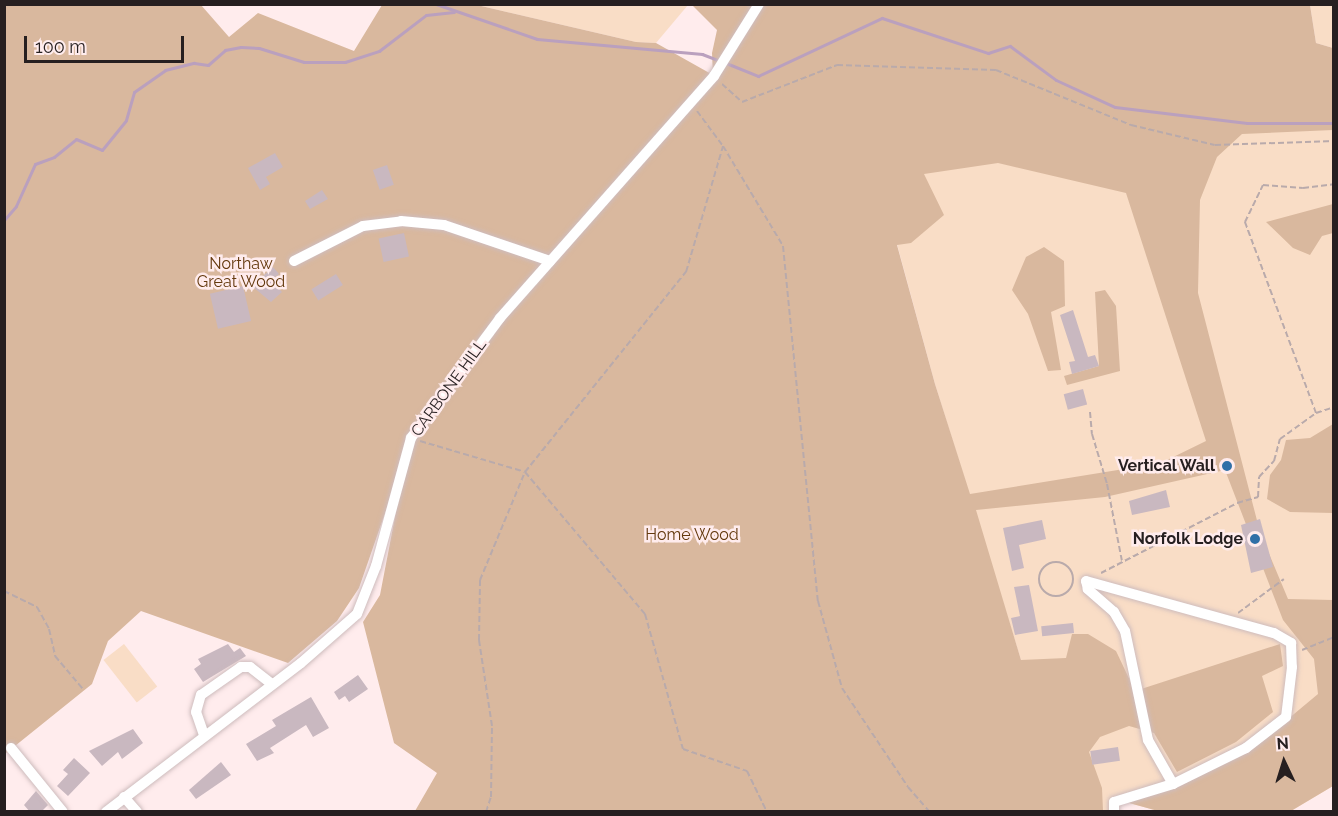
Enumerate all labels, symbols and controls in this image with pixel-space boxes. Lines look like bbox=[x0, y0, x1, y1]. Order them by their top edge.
scale bar bbox=[27, 24, 188, 62]
text: 100 m bbox=[35, 36, 86, 57]
park label: Northaw Great Wood bbox=[197, 254, 285, 292]
street label: CARBONE HILL bbox=[407, 336, 491, 440]
place label: Vertical Wall bbox=[1117, 456, 1215, 476]
marker: Vertical Wall bbox=[1220, 459, 1234, 473]
park label: Home Wood bbox=[645, 525, 739, 545]
place label: Norfolk Lodge bbox=[1133, 529, 1243, 549]
marker: Norfolk Lodge bbox=[1248, 532, 1262, 546]
north arrow bbox=[1254, 732, 1314, 792]
text: N bbox=[1276, 734, 1289, 753]

